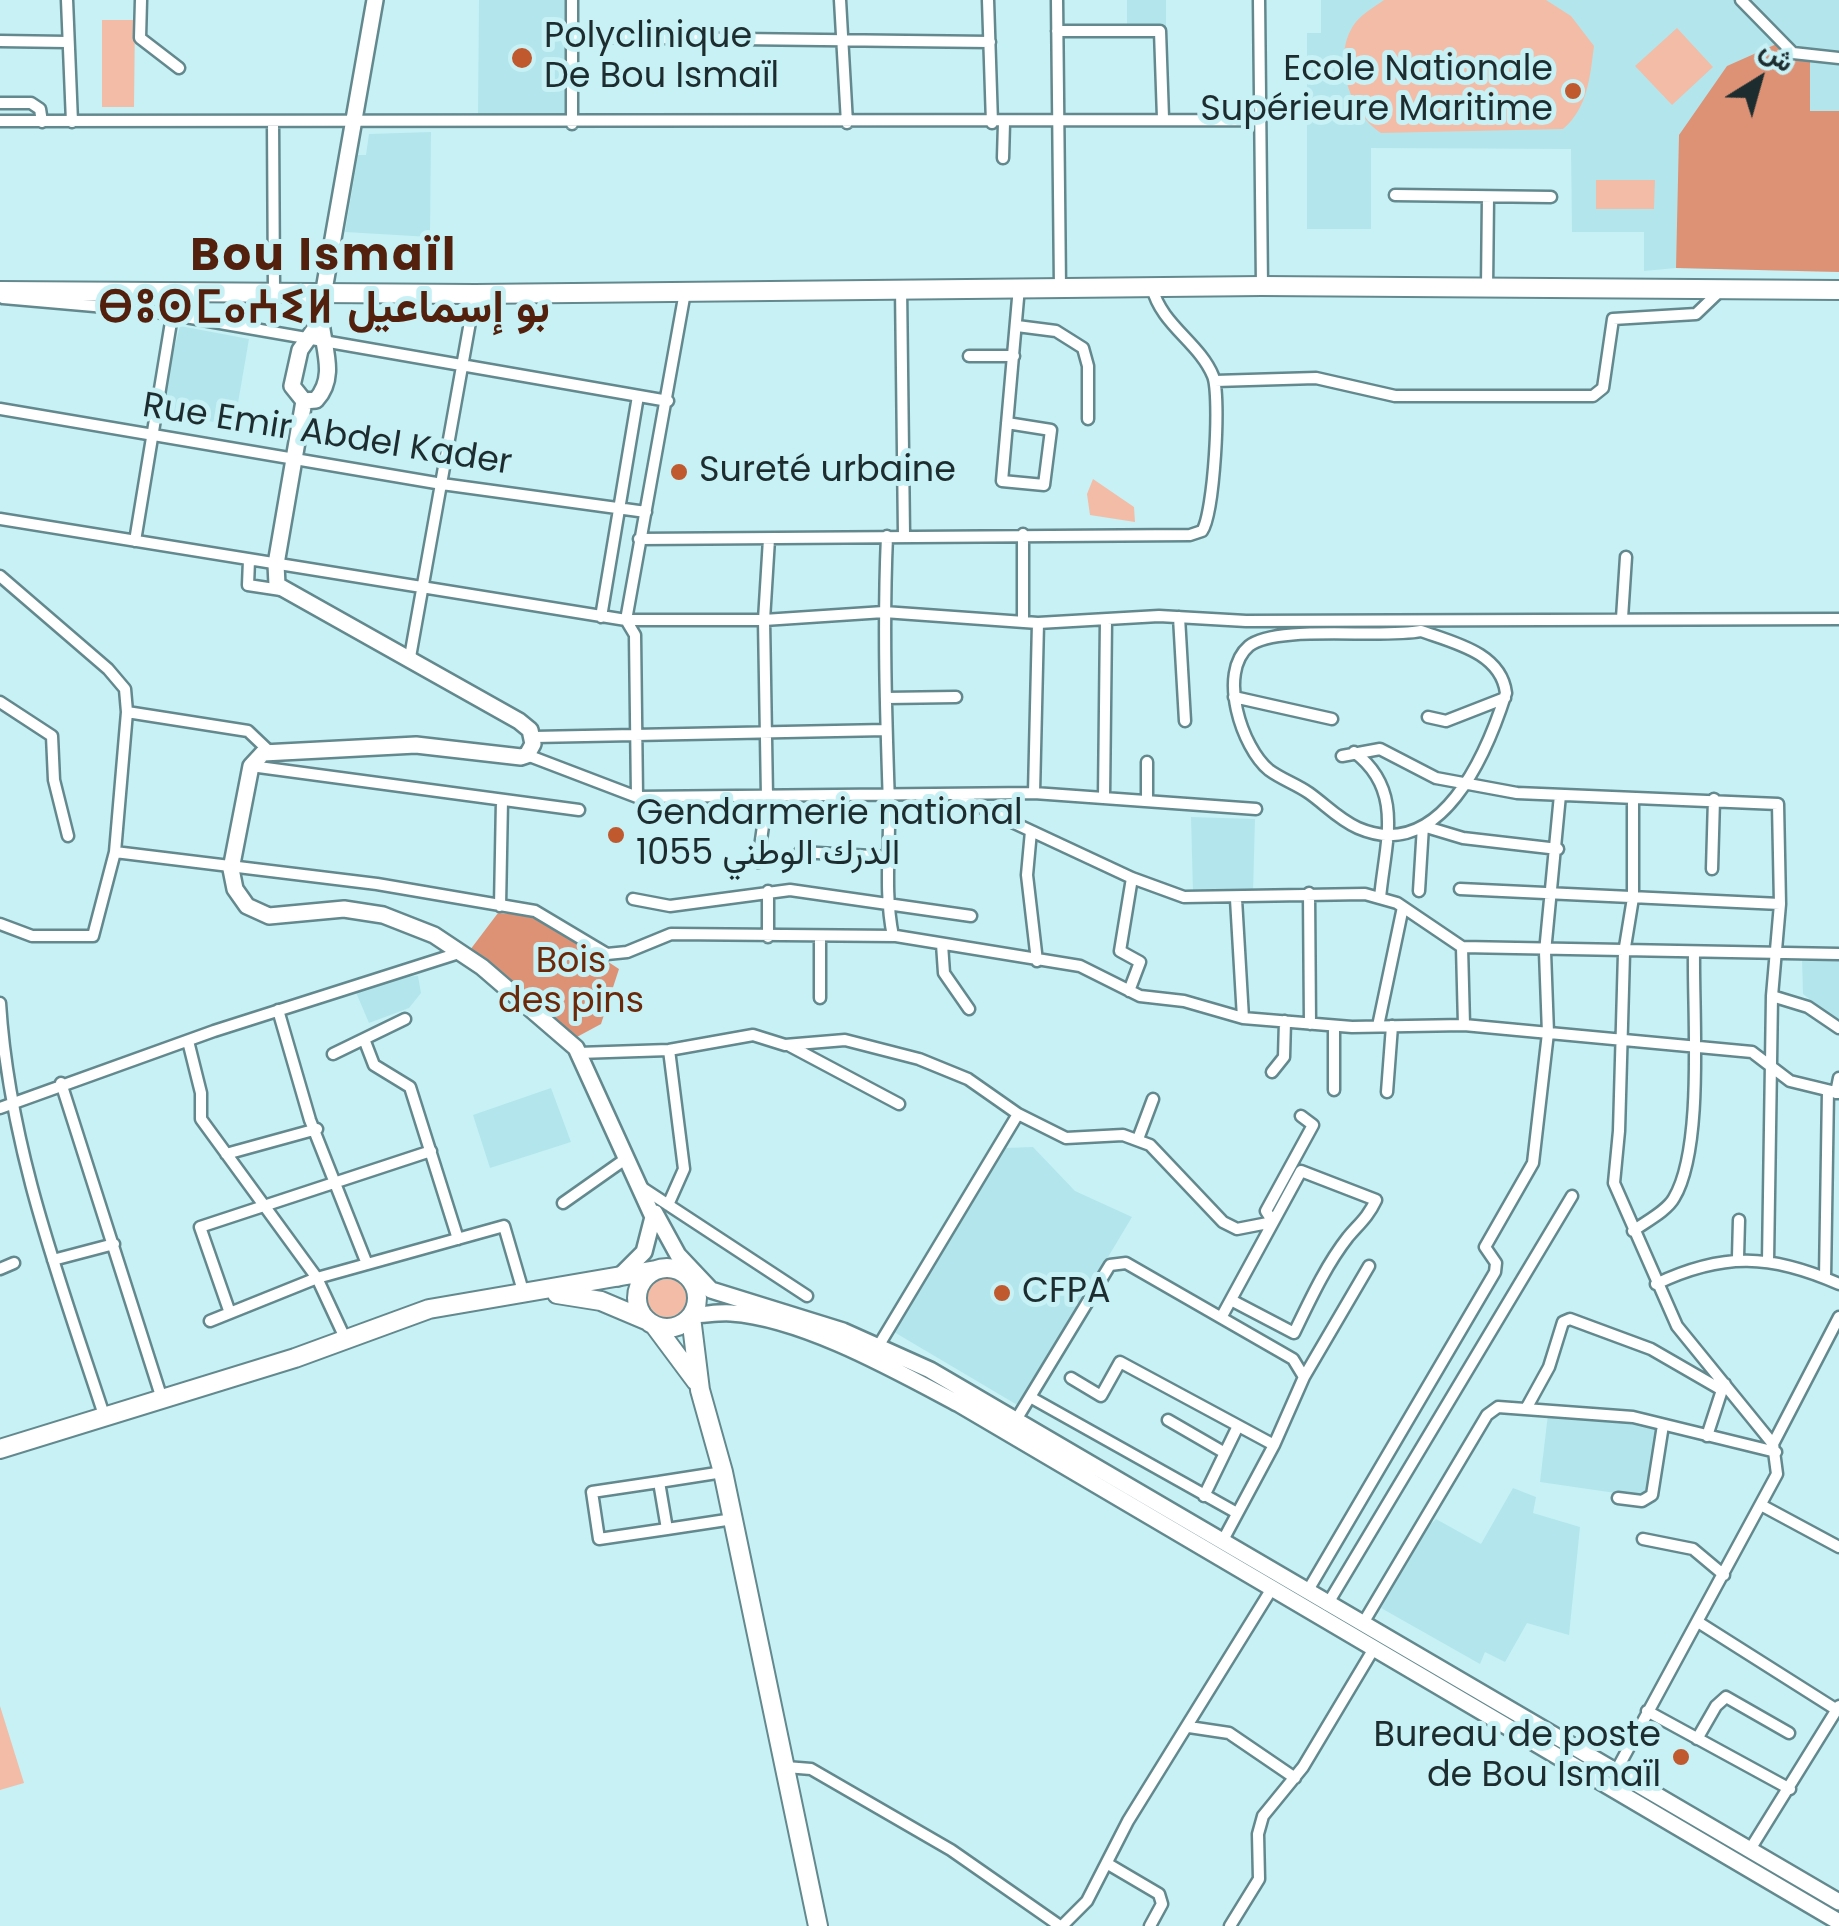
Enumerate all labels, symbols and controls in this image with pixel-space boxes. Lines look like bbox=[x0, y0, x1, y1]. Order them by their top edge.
place label: Polyclinique De Bou Ismaïl bbox=[544, 17, 779, 99]
north arrow bbox=[1709, 30, 1809, 130]
text: ش bbox=[1752, 30, 1803, 81]
marker: Polyclinique De Bou Ismaïl bbox=[509, 45, 535, 71]
place label: Ecole Nationale Supérieure Maritime bbox=[1200, 50, 1553, 132]
marker: Ecole Nationale Supérieure Maritime bbox=[1562, 80, 1584, 102]
district label: Bou Ismaïl ⴱⵓⵙⵎⴰⵄⵉⵍ بو إسماعيل bbox=[110, 232, 538, 338]
street label: Rue Emir Abdel Kader bbox=[139, 386, 515, 486]
place label: Sureté urbaine bbox=[699, 451, 956, 493]
marker: Sureté urbaine bbox=[668, 461, 690, 483]
place label: Gendarmerie national 1055 الدرك الوطني bbox=[636, 794, 1023, 876]
marker: Gendarmerie national 1055 الدرك الوطني bbox=[605, 824, 627, 846]
park label: Bois des pins bbox=[498, 942, 644, 1024]
place label: CFPA bbox=[1022, 1272, 1111, 1314]
marker: CFPA bbox=[991, 1282, 1013, 1304]
place label: Bureau de poste de Bou Ismaïl bbox=[1374, 1716, 1661, 1798]
marker: Bureau de poste de Bou Ismaïl bbox=[1670, 1746, 1692, 1768]

